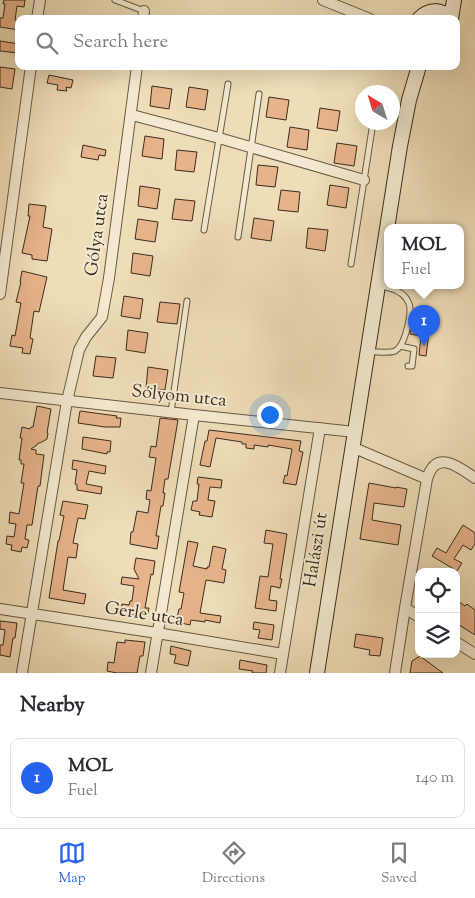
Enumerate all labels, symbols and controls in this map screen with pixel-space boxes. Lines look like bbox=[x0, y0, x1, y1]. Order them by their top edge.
search box bbox=[15, 15, 460, 70]
icon: search bbox=[33, 29, 61, 57]
text: Search here bbox=[73, 29, 168, 56]
north arrow bbox=[355, 85, 400, 130]
street label: Gólya utca bbox=[79, 192, 117, 278]
popup bbox=[384, 224, 464, 289]
text: MOL bbox=[402, 232, 446, 259]
text: Fuel bbox=[402, 259, 431, 282]
pin: 1 bbox=[408, 305, 440, 346]
street label: Sólyom utca bbox=[130, 379, 228, 415]
your location bbox=[257, 402, 283, 428]
street label: Halászi út bbox=[298, 511, 336, 589]
map controls bbox=[415, 568, 460, 658]
button: locate bbox=[415, 568, 460, 613]
street label: Gerle utca bbox=[103, 596, 185, 634]
button: layers bbox=[415, 613, 460, 658]
text: Nearby bbox=[20, 691, 85, 721]
text: MOL bbox=[68, 753, 113, 780]
text: 1 bbox=[34, 767, 40, 790]
text: 140 m bbox=[416, 767, 454, 790]
text: Fuel bbox=[68, 780, 98, 803]
tab: Map bbox=[58, 839, 86, 889]
tab: Directions bbox=[202, 839, 265, 889]
tab: Saved bbox=[381, 839, 417, 889]

